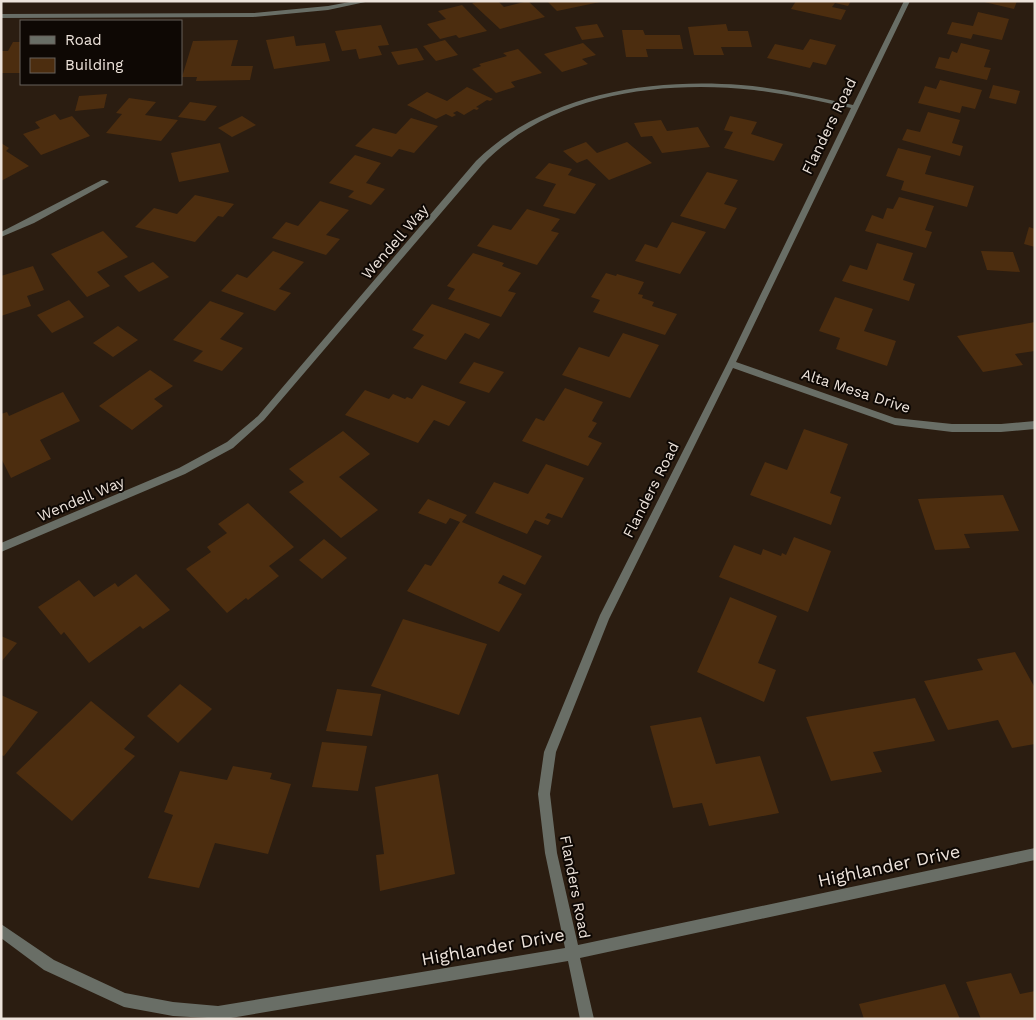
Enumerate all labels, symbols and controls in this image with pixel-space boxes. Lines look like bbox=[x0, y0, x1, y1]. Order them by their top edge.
legend bbox=[20, 20, 182, 85]
text: Road bbox=[65, 31, 102, 49]
text: Building bbox=[65, 56, 123, 74]
street label: Flanders Road bbox=[798, 75, 860, 177]
street label: Wendell Way bbox=[358, 201, 432, 283]
street label: Alta Mesa Drive bbox=[799, 365, 913, 417]
street label: Flanders Road bbox=[619, 439, 683, 541]
street label: Wendell Way bbox=[35, 472, 128, 525]
street label: Flanders Road bbox=[556, 834, 594, 940]
street label: Highlander Drive bbox=[816, 840, 962, 891]
street label: Highlander Drive bbox=[420, 924, 566, 969]

